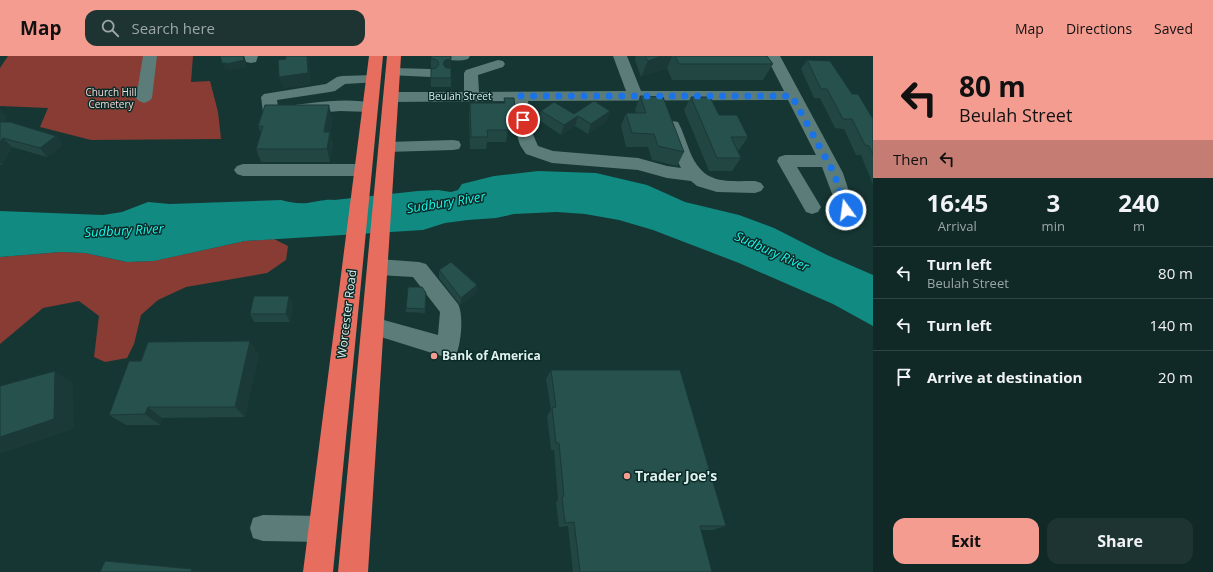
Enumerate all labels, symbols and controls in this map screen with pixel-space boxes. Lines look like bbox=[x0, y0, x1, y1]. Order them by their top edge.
search box bbox=[85, 10, 365, 46]
text: Map bbox=[20, 15, 61, 41]
icon: search bbox=[99, 17, 121, 39]
text: Search here bbox=[131, 18, 215, 38]
text: Map bbox=[1015, 19, 1044, 38]
text: Directions bbox=[1066, 19, 1132, 38]
text: Saved bbox=[1154, 19, 1193, 38]
text: 80 m bbox=[959, 67, 1026, 105]
icon: left bbox=[893, 72, 945, 124]
park label: Church Hill Cemetery bbox=[85, 85, 137, 111]
street label: Beulah Street bbox=[429, 89, 492, 103]
pin bbox=[506, 103, 540, 137]
text: Beulah Street bbox=[959, 103, 1072, 127]
icon: arrive bbox=[512, 109, 534, 131]
icon: left bbox=[936, 148, 958, 170]
text: Then bbox=[893, 149, 928, 169]
text: 16:45 bbox=[926, 186, 988, 219]
text: 3 bbox=[1046, 186, 1060, 219]
text: 240 bbox=[1118, 186, 1160, 219]
water label: Sudbury River bbox=[405, 187, 487, 217]
position arrow bbox=[825, 189, 867, 231]
text: Arrival bbox=[938, 217, 977, 235]
text: min bbox=[1042, 217, 1065, 235]
text: m bbox=[1133, 217, 1145, 235]
water label: Sudbury River bbox=[84, 219, 165, 241]
water label: Sudbury River bbox=[732, 227, 813, 276]
text: Turn left bbox=[927, 254, 992, 274]
icon: left bbox=[893, 262, 915, 284]
text: 80 m bbox=[1158, 263, 1193, 283]
street label: Worcester Road bbox=[333, 269, 360, 359]
text: Beulah Street bbox=[927, 274, 1009, 292]
icon: left bbox=[893, 314, 915, 336]
text: Turn left bbox=[927, 315, 992, 335]
text: 140 m bbox=[1149, 315, 1193, 335]
place label: Bank of America bbox=[442, 347, 541, 364]
marker: Bank of America bbox=[429, 351, 439, 361]
icon: arrive bbox=[893, 366, 915, 388]
text: Arrive at destination bbox=[927, 367, 1082, 387]
text: 20 m bbox=[1158, 367, 1193, 387]
place label: Trader Joe's bbox=[635, 466, 717, 485]
marker: Trader Joe's bbox=[622, 471, 632, 481]
button: Exit bbox=[893, 518, 1039, 564]
button: Share bbox=[1047, 518, 1193, 564]

